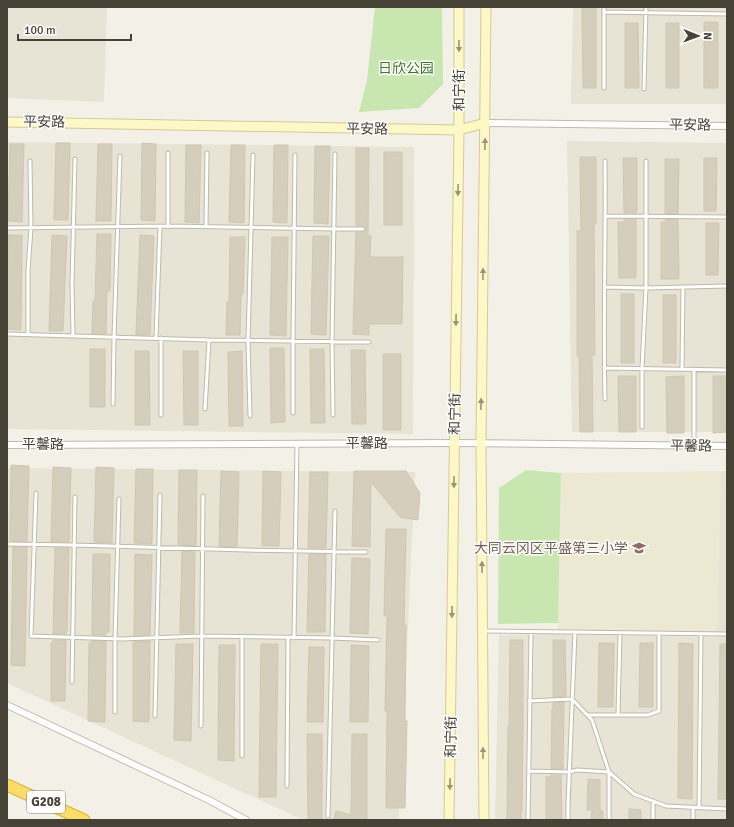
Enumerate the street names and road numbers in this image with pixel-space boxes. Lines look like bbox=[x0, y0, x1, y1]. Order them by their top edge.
street label: 和宁街 bbox=[451, 69, 468, 111]
street label: 平安路 bbox=[23, 113, 65, 131]
street label: 平安路 bbox=[669, 116, 711, 134]
street label: 平安路 bbox=[346, 120, 388, 138]
street label: 和宁街 bbox=[446, 393, 464, 435]
street label: 平馨路 bbox=[346, 435, 388, 452]
street label: 平馨路 bbox=[22, 436, 64, 453]
street label: 平馨路 bbox=[670, 437, 712, 455]
street label: 和宁街 bbox=[442, 716, 460, 758]
road number: G208 bbox=[27, 791, 65, 813]

